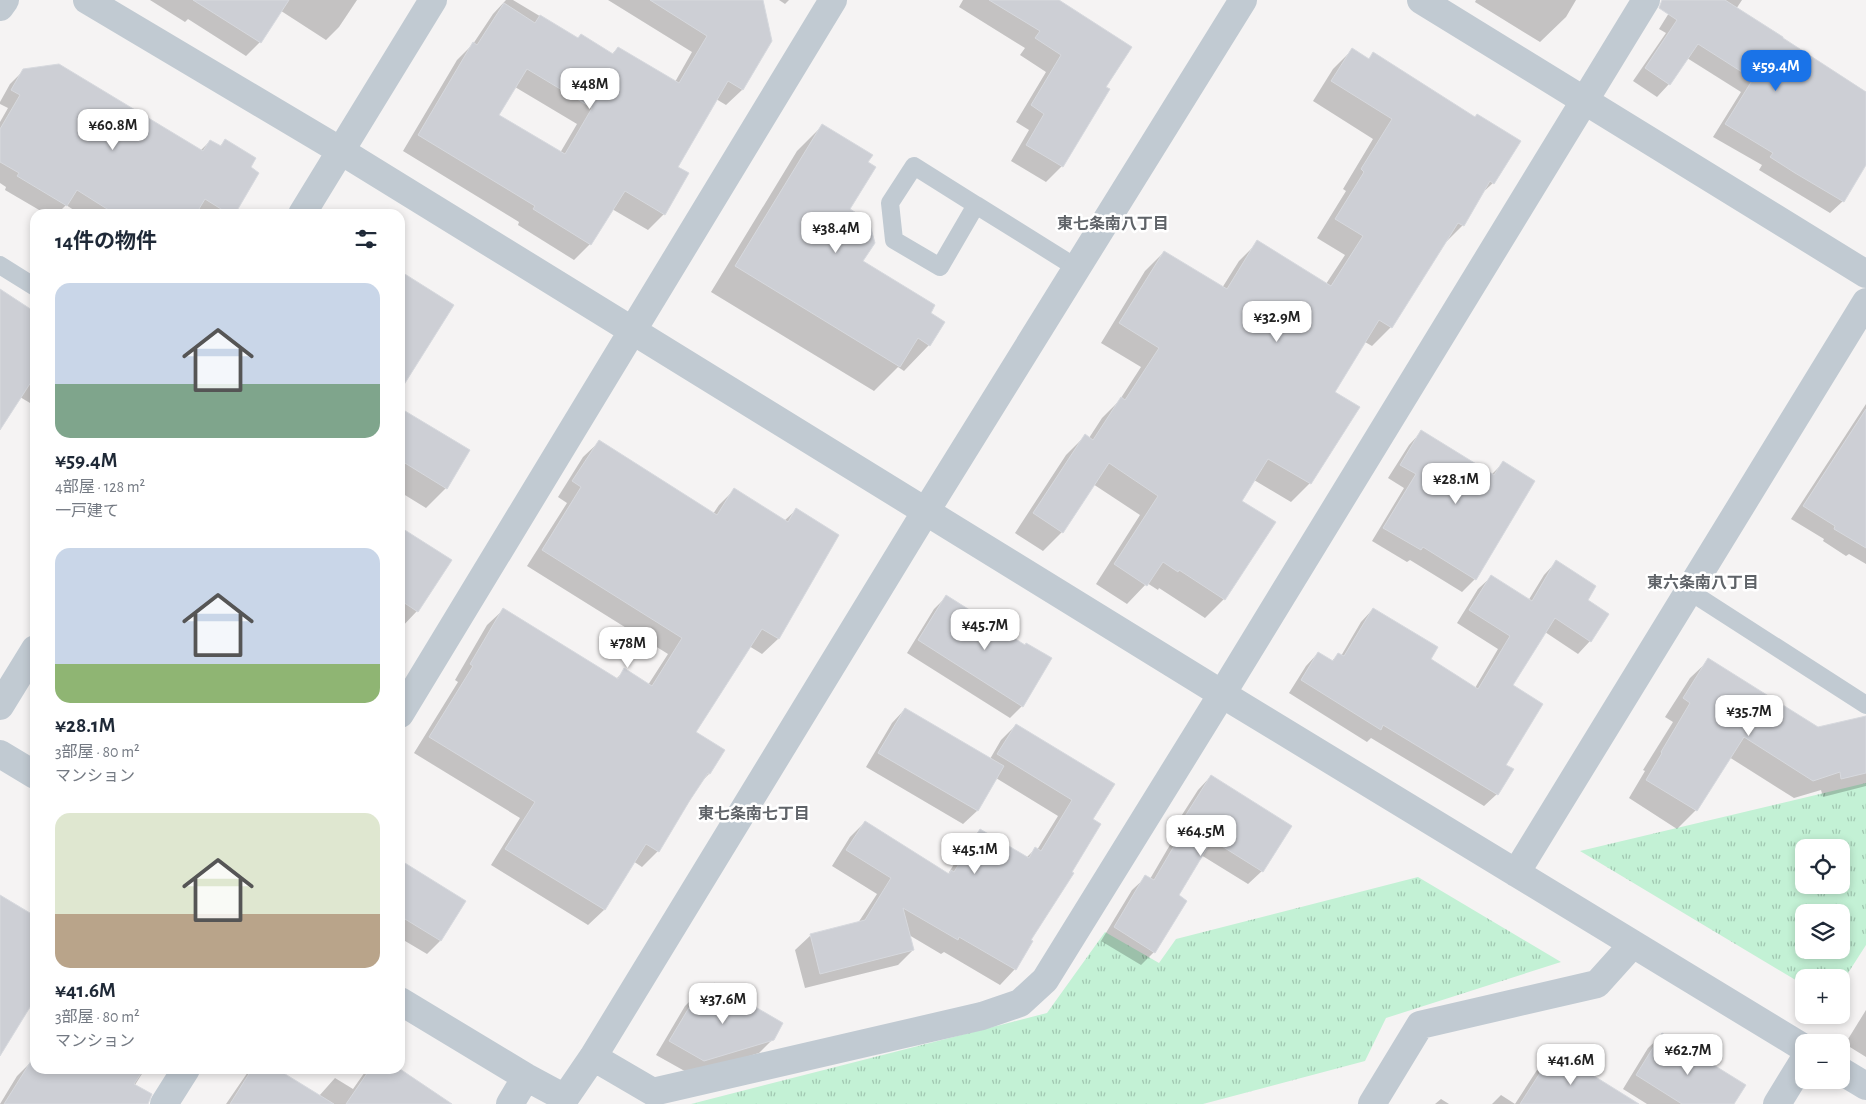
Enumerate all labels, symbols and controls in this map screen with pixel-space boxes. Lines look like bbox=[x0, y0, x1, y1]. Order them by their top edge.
pin: ¥59.4M bbox=[1735, 49, 1817, 92]
text: ¥59.4M bbox=[1752, 58, 1800, 74]
pin: ¥48M bbox=[560, 68, 620, 110]
text: ¥48M bbox=[571, 76, 609, 92]
pin: ¥60.8M bbox=[72, 108, 154, 151]
text: ¥60.8M bbox=[89, 117, 137, 133]
pin: ¥38.4M bbox=[795, 212, 877, 254]
district label: 東七条南八丁目 bbox=[1057, 215, 1169, 232]
text: ¥38.4M bbox=[812, 220, 860, 236]
icon: filters bbox=[352, 225, 380, 253]
text: 14件の物件 bbox=[55, 231, 157, 252]
pin: ¥32.9M bbox=[1236, 300, 1318, 343]
text: ¥32.9M bbox=[1254, 309, 1301, 325]
icon: home bbox=[173, 315, 263, 405]
text: ¥59.4M bbox=[55, 450, 117, 471]
pin: ¥28.1M bbox=[1415, 462, 1497, 505]
text: ¥28.1M bbox=[1433, 471, 1479, 487]
text: 4部屋 · 128 m² bbox=[55, 479, 145, 495]
text: 一戸建て bbox=[55, 503, 119, 519]
district label: 東六条南八丁目 bbox=[1647, 574, 1759, 591]
icon: home bbox=[173, 580, 263, 670]
pin: ¥45.7M bbox=[944, 608, 1026, 651]
text: ¥45.7M bbox=[962, 617, 1008, 633]
pin: ¥78M bbox=[598, 626, 658, 669]
text: ¥78M bbox=[610, 635, 646, 651]
pin: ¥35.7M bbox=[1708, 694, 1790, 737]
text: ¥35.7M bbox=[1726, 703, 1772, 719]
text: ¥28.1M bbox=[55, 715, 115, 736]
text: 3部屋 · 80 m² bbox=[55, 744, 140, 760]
text: マンション bbox=[55, 768, 135, 784]
district label: 東七条南七丁目 bbox=[698, 805, 810, 822]
pin: ¥64.5M bbox=[1160, 814, 1242, 857]
text: ¥64.5M bbox=[1177, 823, 1225, 839]
pin: ¥45.1M bbox=[934, 832, 1016, 875]
map controls bbox=[1795, 839, 1850, 1089]
button: locate bbox=[1795, 839, 1850, 894]
text: ¥45.1M bbox=[952, 841, 998, 857]
icon: home bbox=[173, 845, 263, 935]
button: layers bbox=[1795, 904, 1850, 959]
button: + bbox=[1795, 969, 1850, 1024]
text: ¥41.6M bbox=[55, 980, 116, 1001]
pin: ¥37.6M bbox=[682, 982, 764, 1025]
text: ¥37.6M bbox=[700, 991, 746, 1007]
text: 3部屋 · 80 m² bbox=[55, 1009, 140, 1025]
text: マンション bbox=[55, 1033, 135, 1049]
pin: ¥62.7M bbox=[1647, 1034, 1729, 1076]
button: − bbox=[1795, 1034, 1850, 1089]
text: ¥62.7M bbox=[1664, 1042, 1712, 1058]
pin: ¥41.6M bbox=[1530, 1044, 1612, 1086]
text: ¥41.6M bbox=[1548, 1052, 1594, 1068]

